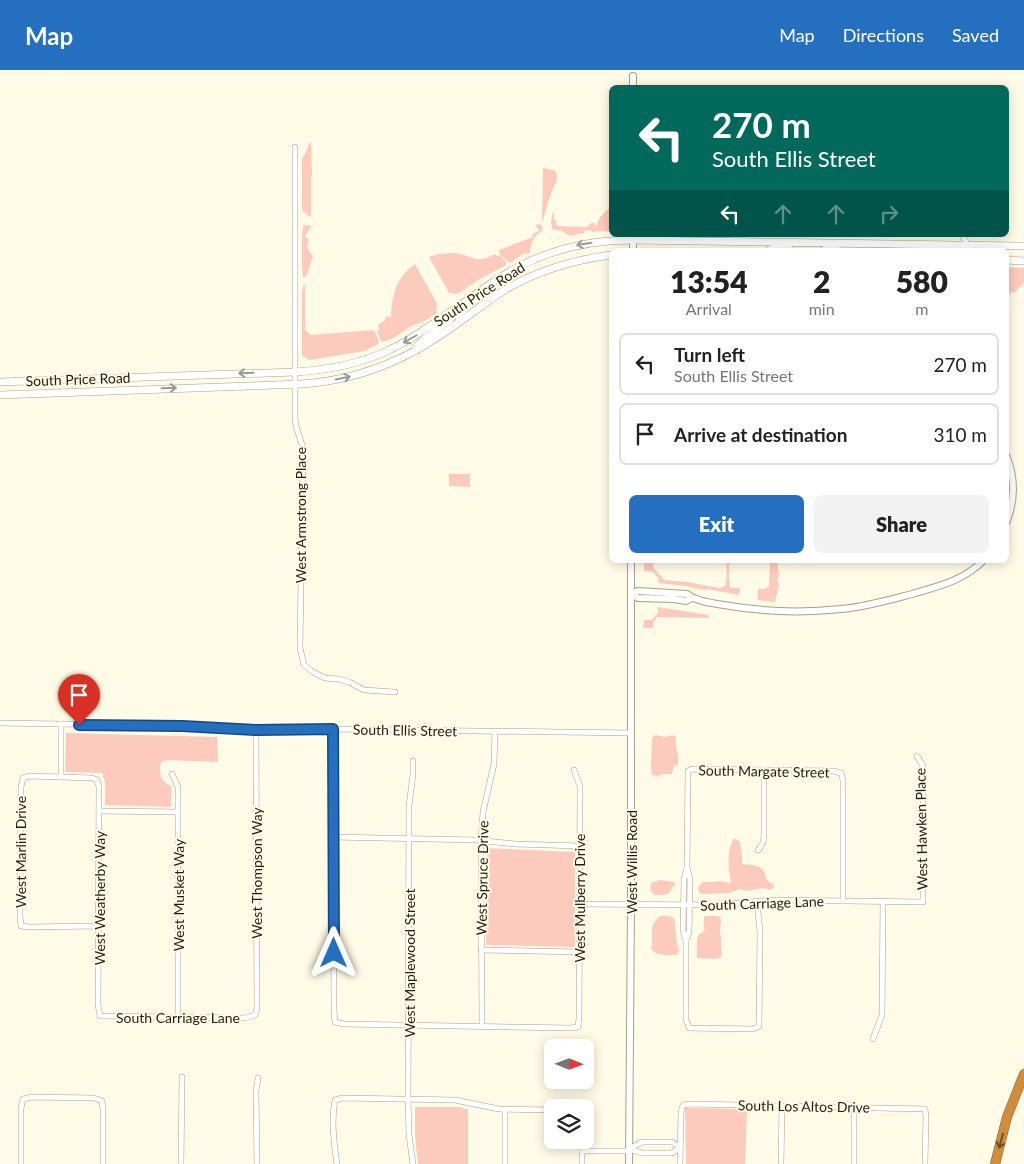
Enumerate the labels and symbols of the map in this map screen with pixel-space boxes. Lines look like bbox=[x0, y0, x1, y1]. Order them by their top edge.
one-way arrow bbox=[577, 240, 593, 250]
street label: South Price Road bbox=[430, 258, 528, 330]
one-way arrow bbox=[402, 334, 417, 344]
street label: South Price Road bbox=[25, 369, 131, 389]
one-way arrow bbox=[238, 369, 254, 378]
one-way arrow bbox=[334, 373, 350, 382]
one-way arrow bbox=[160, 383, 177, 393]
street label: West Armstrong Place bbox=[292, 447, 309, 583]
pin bbox=[58, 674, 100, 725]
street label: South Ellis Street bbox=[353, 721, 457, 739]
street label: South Margate Street bbox=[698, 761, 830, 781]
street label: West Hawken Place bbox=[911, 768, 931, 890]
street label: West Marlin Drive bbox=[12, 796, 29, 908]
street label: West Thompson Way bbox=[248, 806, 265, 939]
street label: West Willis Road bbox=[623, 810, 640, 914]
street label: West Spruce Drive bbox=[472, 820, 492, 936]
street label: West Weatherby Way bbox=[91, 830, 108, 965]
street label: West Mulberry Drive bbox=[571, 833, 588, 963]
street label: West Musket Way bbox=[170, 838, 187, 951]
street label: West Maplewood Street bbox=[401, 888, 418, 1038]
street label: South Carriage Lane bbox=[700, 892, 824, 914]
position arrow bbox=[307, 926, 359, 978]
street label: South Carriage Lane bbox=[116, 1009, 240, 1026]
north arrow bbox=[544, 1039, 594, 1089]
street label: South Los Altos Drive bbox=[738, 1096, 870, 1116]
one-way arrow bbox=[995, 1132, 1005, 1148]

